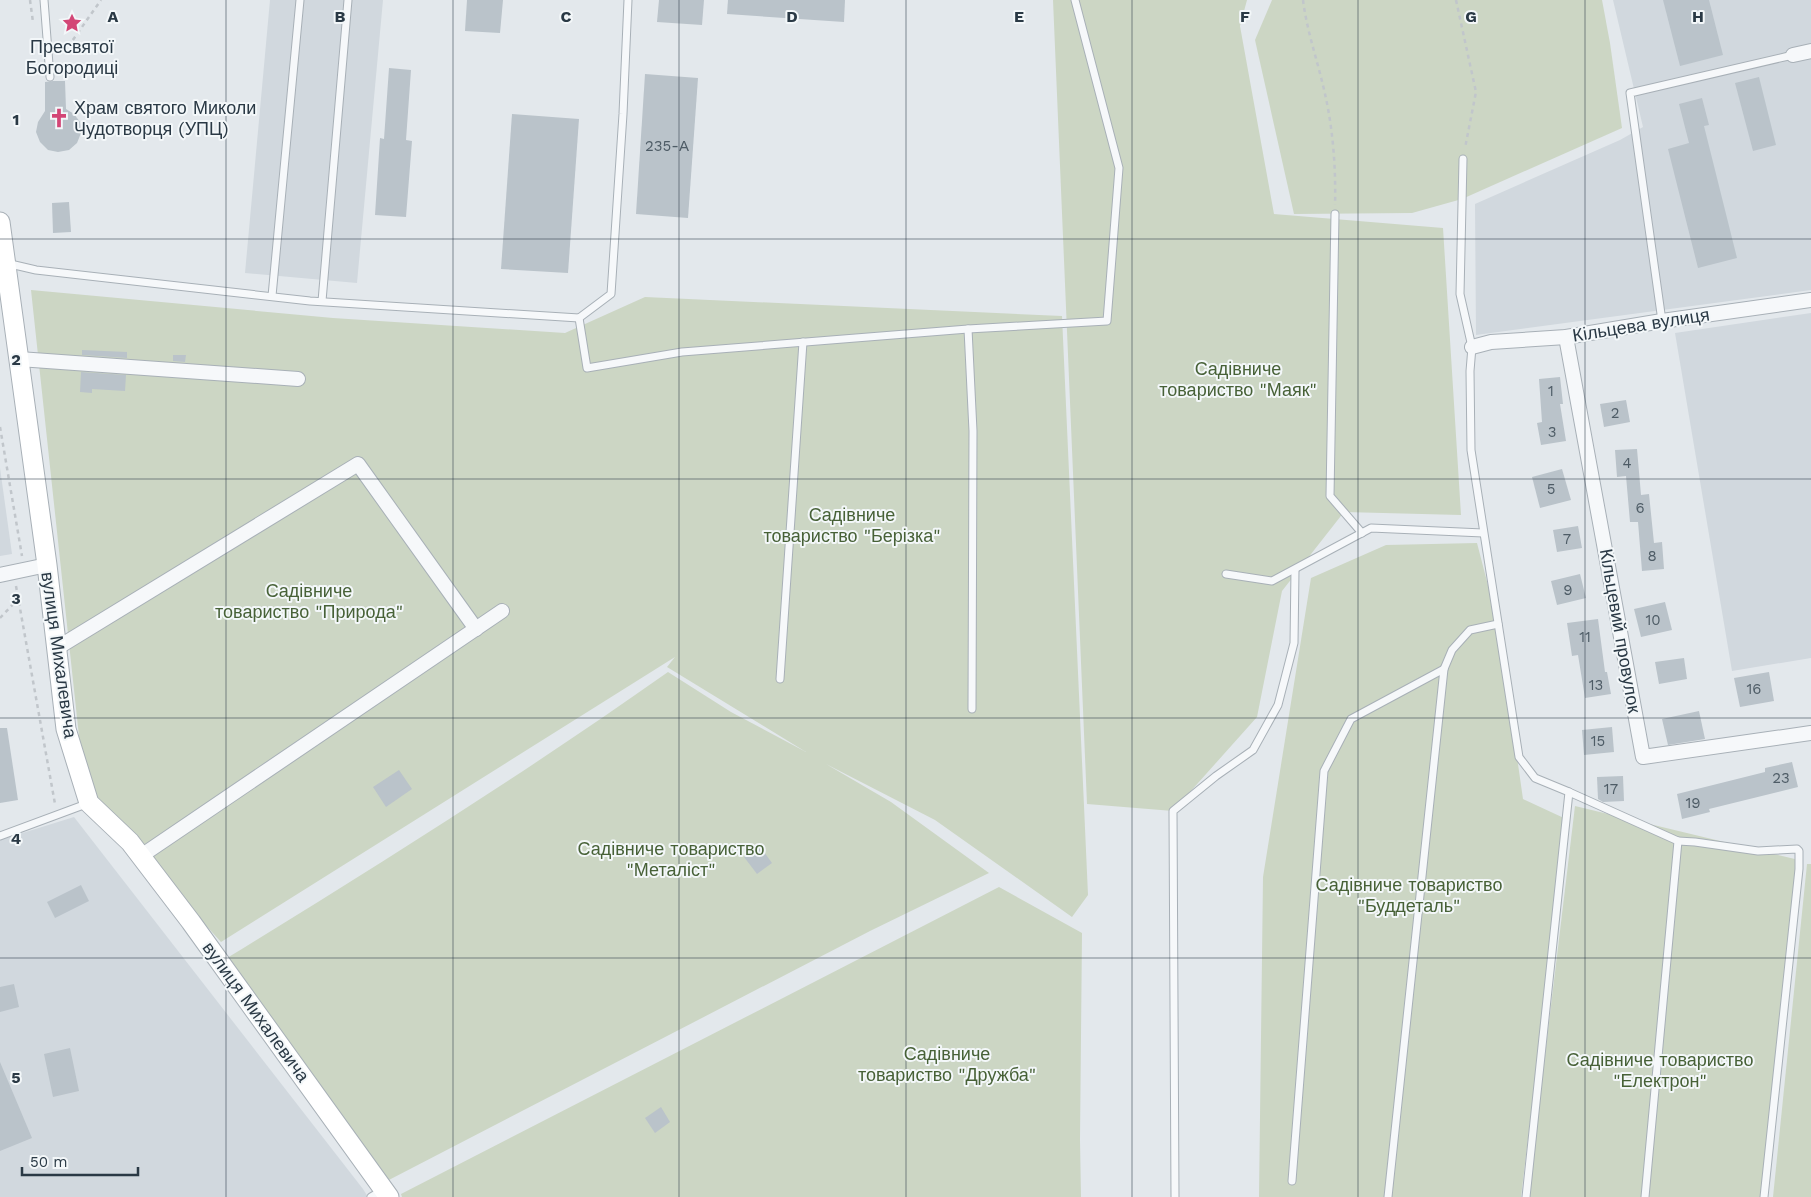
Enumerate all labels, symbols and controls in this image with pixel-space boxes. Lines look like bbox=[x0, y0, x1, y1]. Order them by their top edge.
text: A bbox=[108, 7, 119, 26]
text: B bbox=[335, 7, 346, 26]
text: C bbox=[561, 7, 572, 26]
text: D bbox=[786, 7, 798, 26]
text: E bbox=[1014, 7, 1024, 26]
text: F bbox=[1240, 7, 1250, 26]
text: G bbox=[1465, 7, 1477, 26]
text: H bbox=[1692, 7, 1704, 26]
place icon: Пресвятої Богородиці bbox=[61, 12, 83, 34]
place label: Пресвятої Богородиці bbox=[26, 36, 118, 78]
place label: Храм святого Миколи Чудотворця (УПЦ) bbox=[74, 97, 256, 139]
church icon: Храм святого Миколи Чудотворця (УПЦ) bbox=[48, 107, 70, 129]
text: 1 bbox=[13, 110, 19, 129]
house number: 235-А bbox=[645, 137, 689, 155]
street label: Кільцева вулиця bbox=[1571, 303, 1711, 346]
text: 2 bbox=[11, 350, 21, 369]
park label: Садівниче товариство "Маяк" bbox=[1159, 358, 1317, 400]
house number: 1 bbox=[1548, 382, 1554, 400]
house number: 2 bbox=[1611, 404, 1619, 422]
house number: 3 bbox=[1548, 423, 1556, 441]
house number: 4 bbox=[1622, 454, 1632, 472]
house number: 5 bbox=[1547, 480, 1555, 498]
house number: 6 bbox=[1635, 499, 1645, 517]
park label: Садівниче товариство "Берізка" bbox=[763, 504, 941, 546]
house number: 7 bbox=[1563, 530, 1571, 548]
street label: Кільцевий провулок bbox=[1596, 547, 1645, 715]
house number: 8 bbox=[1647, 547, 1657, 565]
street label: вулиця Михалевича bbox=[37, 570, 82, 741]
park label: Садівниче товариство "Природа" bbox=[215, 580, 403, 622]
house number: 9 bbox=[1563, 581, 1573, 599]
text: 3 bbox=[11, 589, 21, 608]
house number: 10 bbox=[1645, 611, 1661, 629]
house number: 11 bbox=[1579, 628, 1591, 646]
house number: 13 bbox=[1589, 676, 1603, 694]
house number: 16 bbox=[1747, 680, 1761, 698]
house number: 15 bbox=[1591, 732, 1605, 750]
house number: 23 bbox=[1772, 769, 1790, 787]
house number: 17 bbox=[1604, 780, 1618, 798]
house number: 19 bbox=[1685, 794, 1701, 812]
text: 4 bbox=[11, 829, 21, 848]
park label: Садівниче товариство "Металіст" bbox=[578, 838, 764, 880]
park label: Садівниче товариство "Буддеталь" bbox=[1316, 874, 1502, 916]
street label: вулиця Михалевича bbox=[199, 938, 315, 1087]
park label: Садівниче товариство "Дружба" bbox=[858, 1043, 1036, 1085]
park label: Садівниче товариство "Електрон" bbox=[1567, 1049, 1753, 1091]
text: 5 bbox=[11, 1068, 21, 1087]
scale bar bbox=[22, 1144, 139, 1176]
text: 50 m bbox=[30, 1153, 67, 1171]

